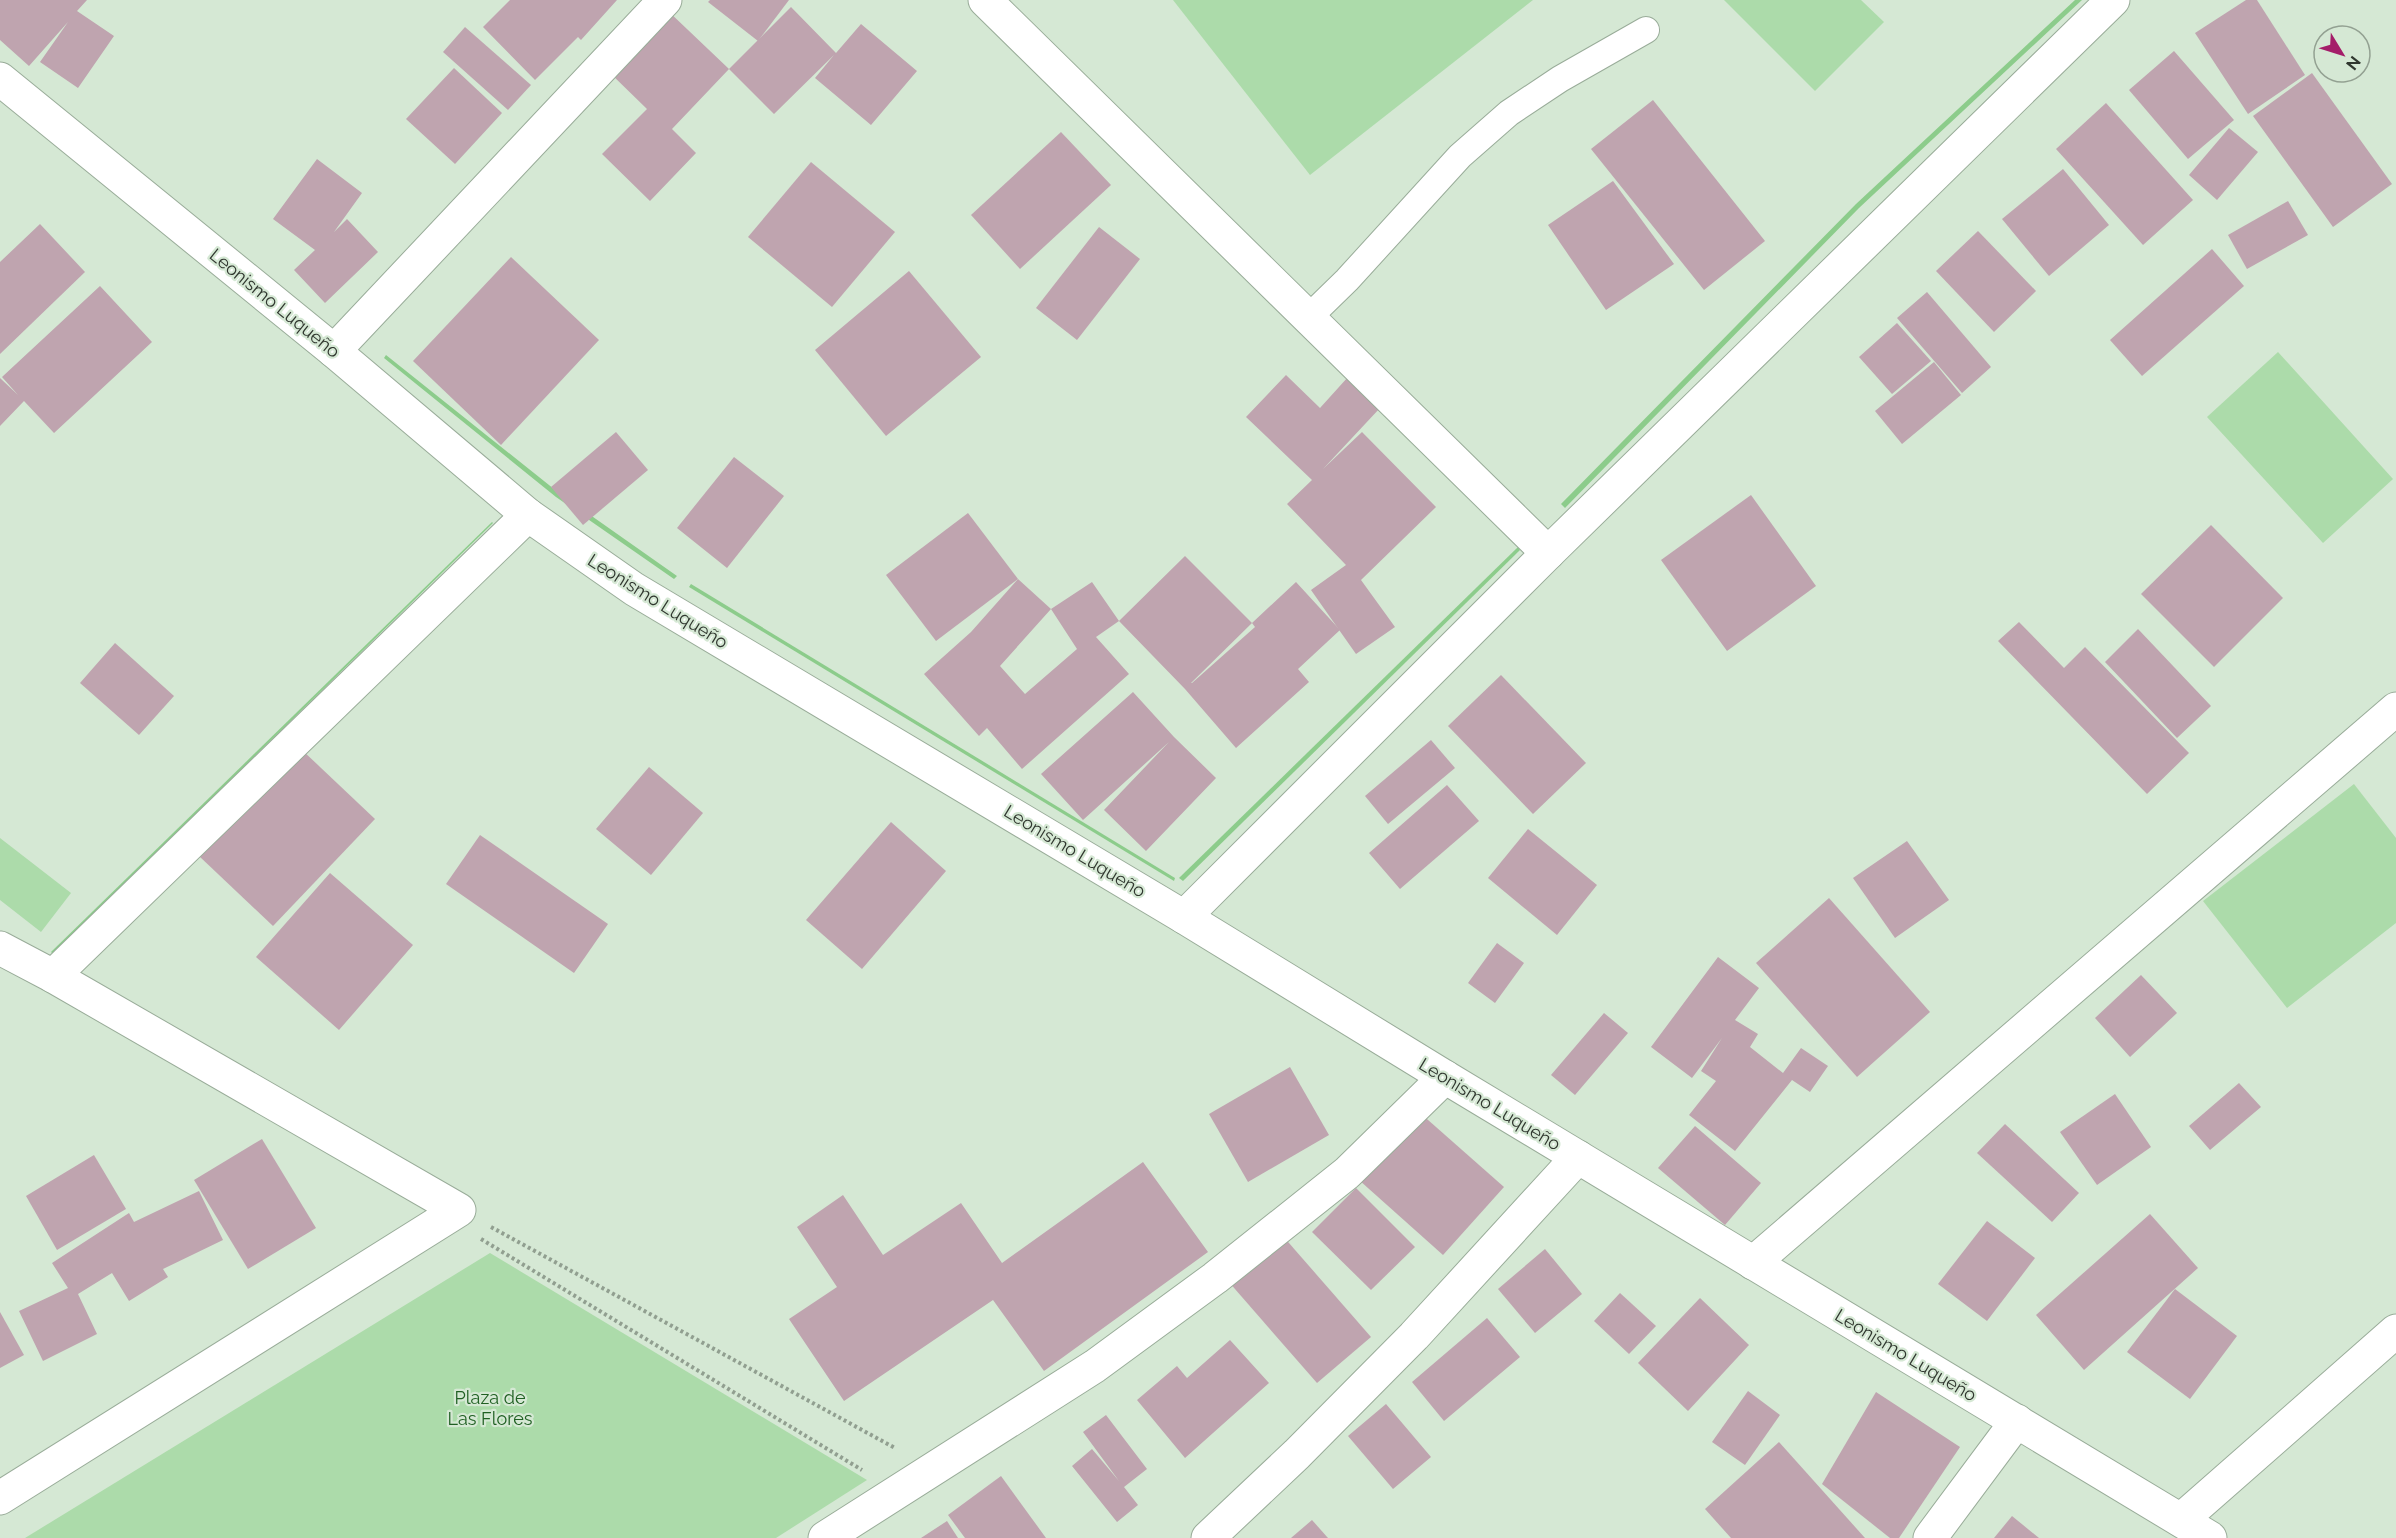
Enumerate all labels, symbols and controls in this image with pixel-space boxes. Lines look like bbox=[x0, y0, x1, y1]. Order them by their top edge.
north arrow bbox=[2312, 24, 2372, 84]
text: N bbox=[2342, 52, 2365, 74]
street label: Leonismo Luqueño bbox=[206, 244, 344, 362]
street label: Leonismo Luqueño bbox=[584, 549, 732, 653]
street label: Leonismo Luqueño bbox=[1000, 800, 1150, 902]
street label: Leonismo Luqueño bbox=[1415, 1053, 1565, 1155]
street label: Leonismo Luqueño bbox=[1831, 1304, 1981, 1406]
park label: Plaza de Las Flores bbox=[447, 1387, 533, 1429]

